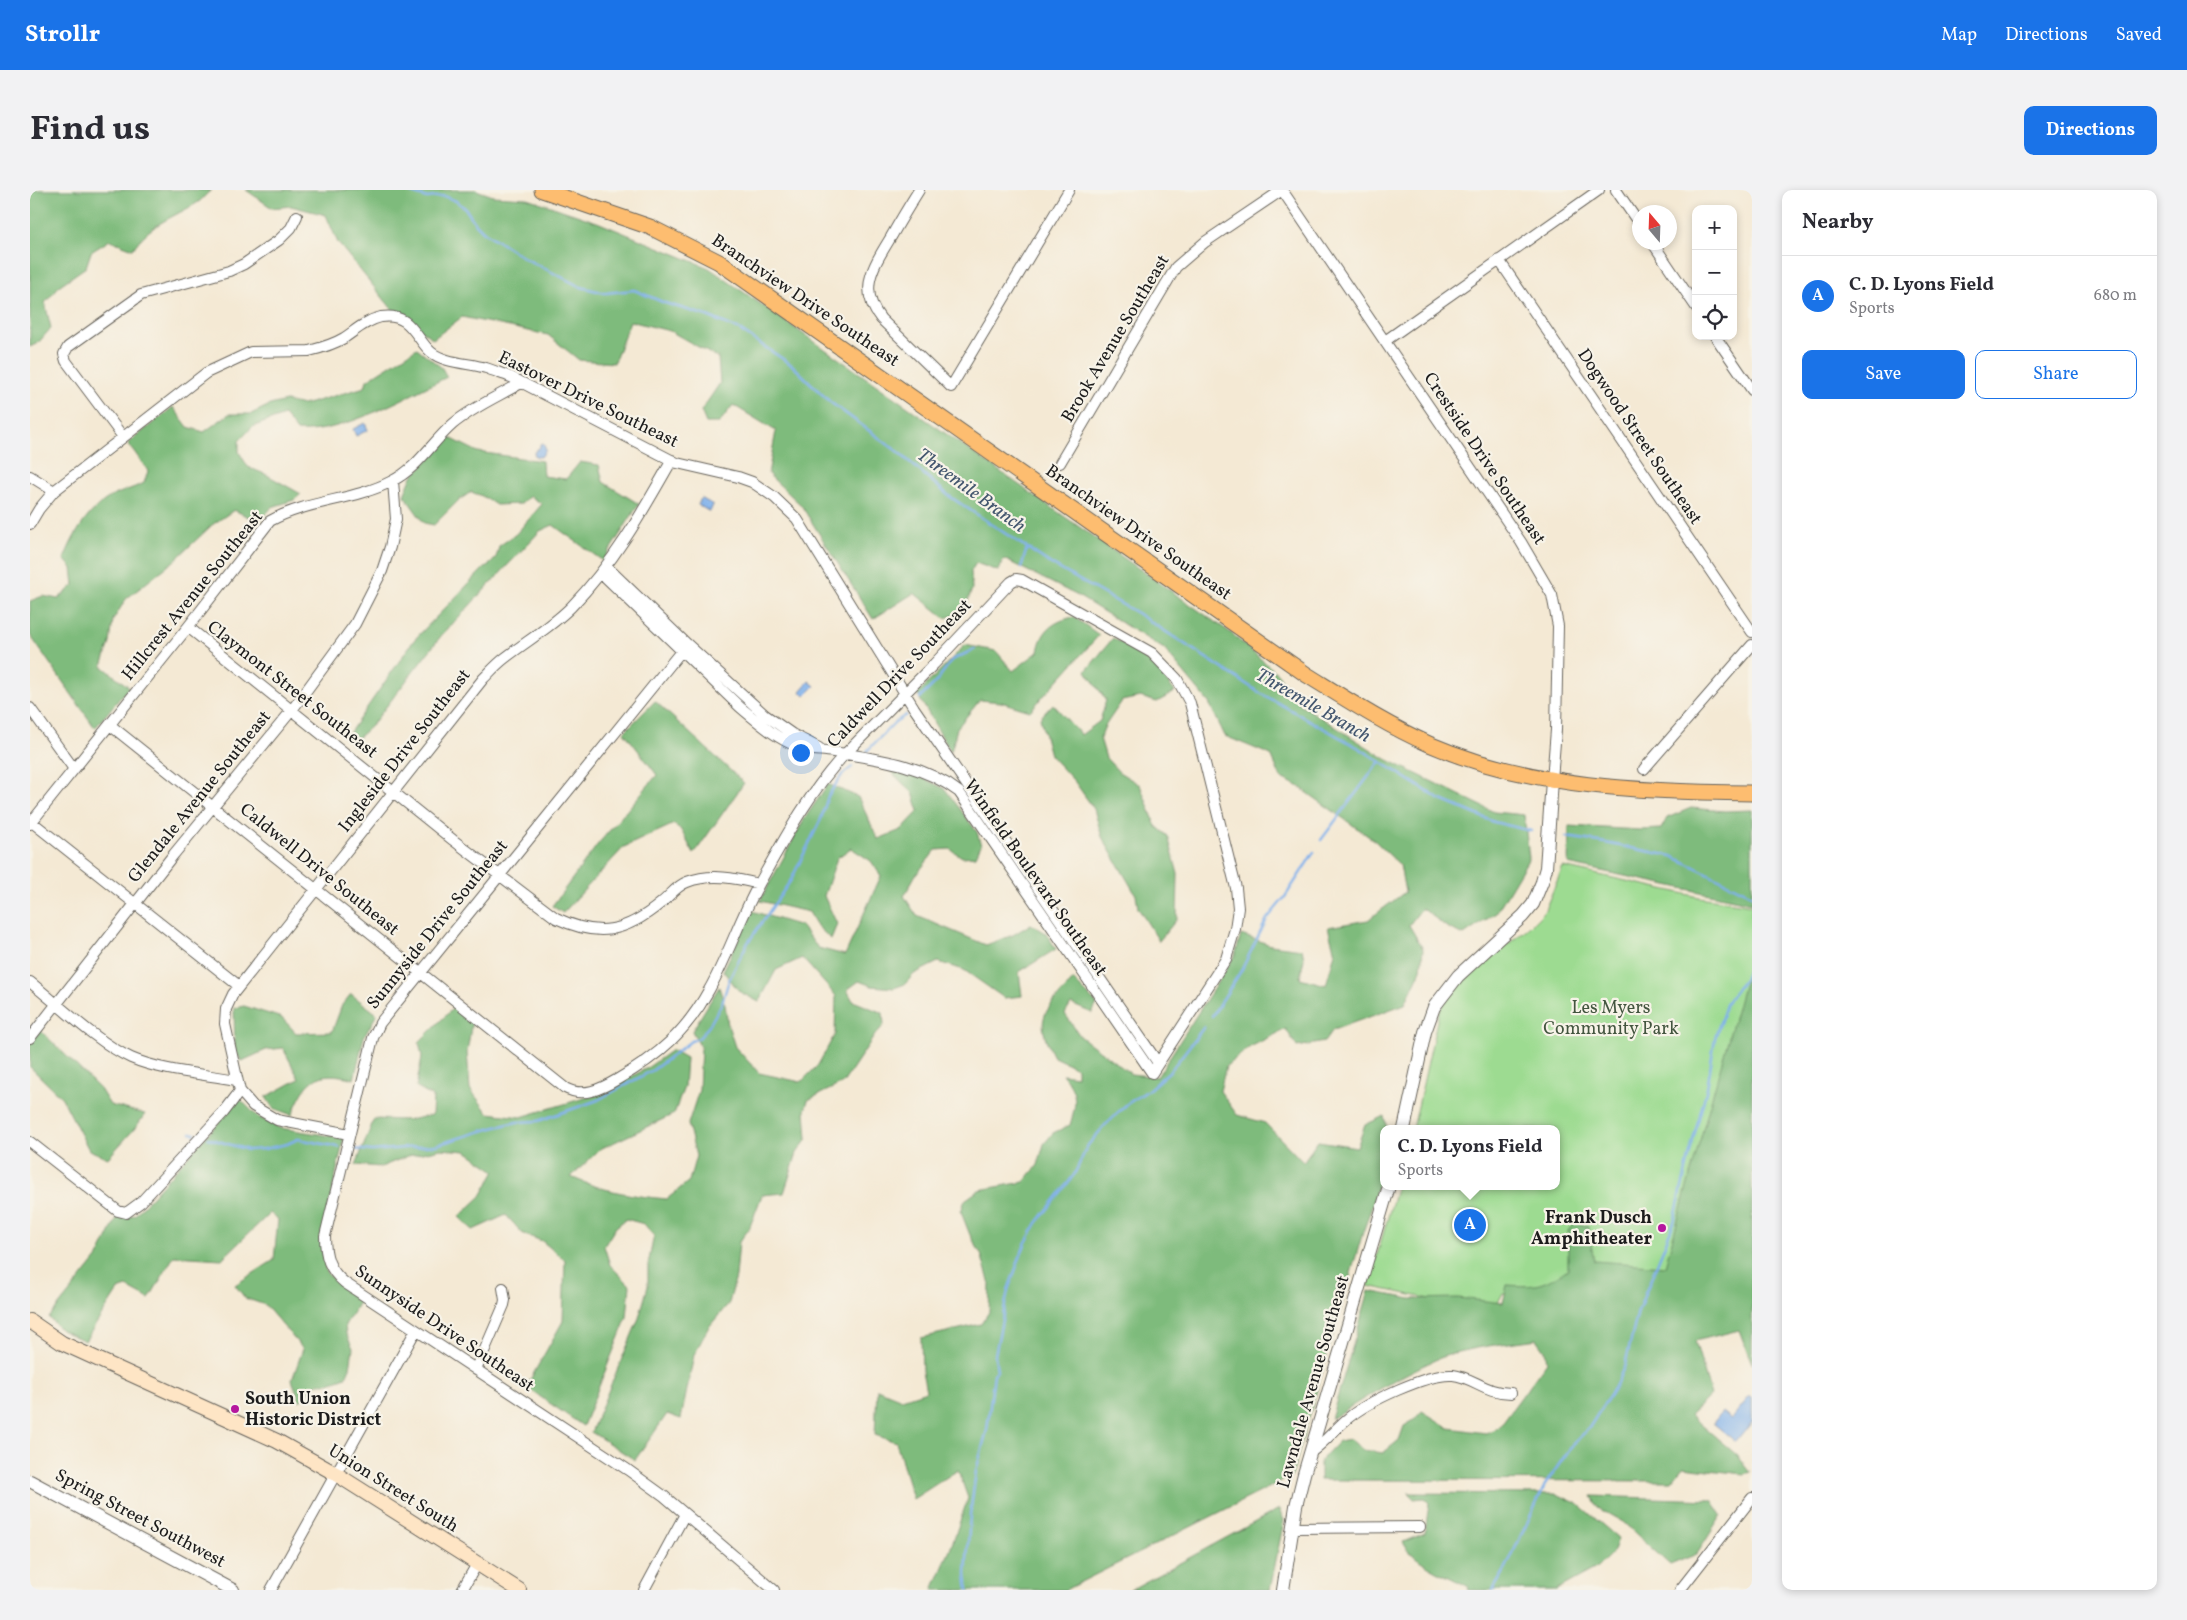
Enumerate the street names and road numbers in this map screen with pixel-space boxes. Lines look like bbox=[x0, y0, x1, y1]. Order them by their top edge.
street label: Branchview Drive Southeast bbox=[706, 229, 904, 373]
street label: Brook Avenue Southeast bbox=[1056, 250, 1176, 428]
street label: Dogwood Street Southeast bbox=[1571, 344, 1707, 530]
street label: Eastover Drive Southeast bbox=[494, 345, 682, 455]
street label: Crestside Drive Southeast bbox=[1417, 368, 1551, 550]
street label: Branchview Drive Southeast bbox=[1040, 459, 1236, 607]
street label: Hillcrest Avenue Southeast bbox=[117, 506, 269, 686]
street label: Caldwell Drive Southeast bbox=[822, 594, 978, 754]
street label: Claymont Street Southeast bbox=[201, 615, 383, 765]
street label: Ingleside Drive Southeast bbox=[333, 664, 477, 838]
street label: Glendale Avenue Southeast bbox=[123, 706, 277, 888]
street label: Winfield Boulevard Southeast bbox=[957, 774, 1113, 982]
street label: Caldwell Drive Southeast bbox=[234, 798, 404, 942]
street label: Sunnyside Drive Southeast bbox=[362, 835, 514, 1015]
street label: Sunnyside Drive Southeast bbox=[349, 1259, 539, 1399]
street label: Lawndale Avenue Southeast bbox=[1272, 1273, 1356, 1491]
street label: Union Street South bbox=[323, 1439, 463, 1539]
street label: Spring Street Southwest bbox=[50, 1463, 230, 1575]

